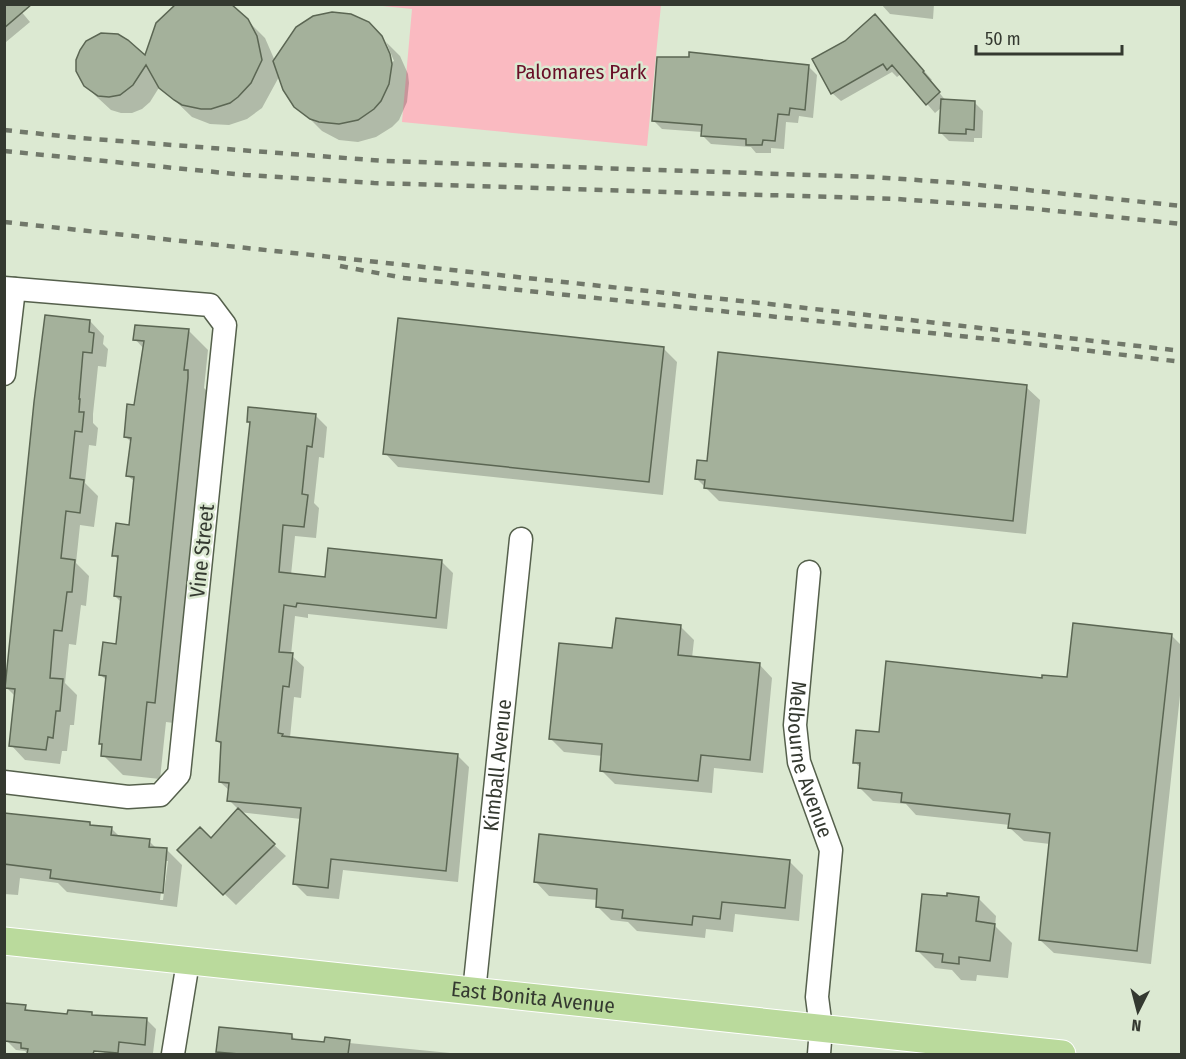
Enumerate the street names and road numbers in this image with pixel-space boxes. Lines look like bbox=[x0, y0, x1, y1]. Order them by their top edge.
street label: Vine Street bbox=[184, 503, 220, 599]
street label: Melbourne Avenue bbox=[782, 680, 838, 841]
street label: Kimball Avenue bbox=[478, 698, 517, 833]
street label: East Bonita Avenue bbox=[450, 976, 616, 1019]

